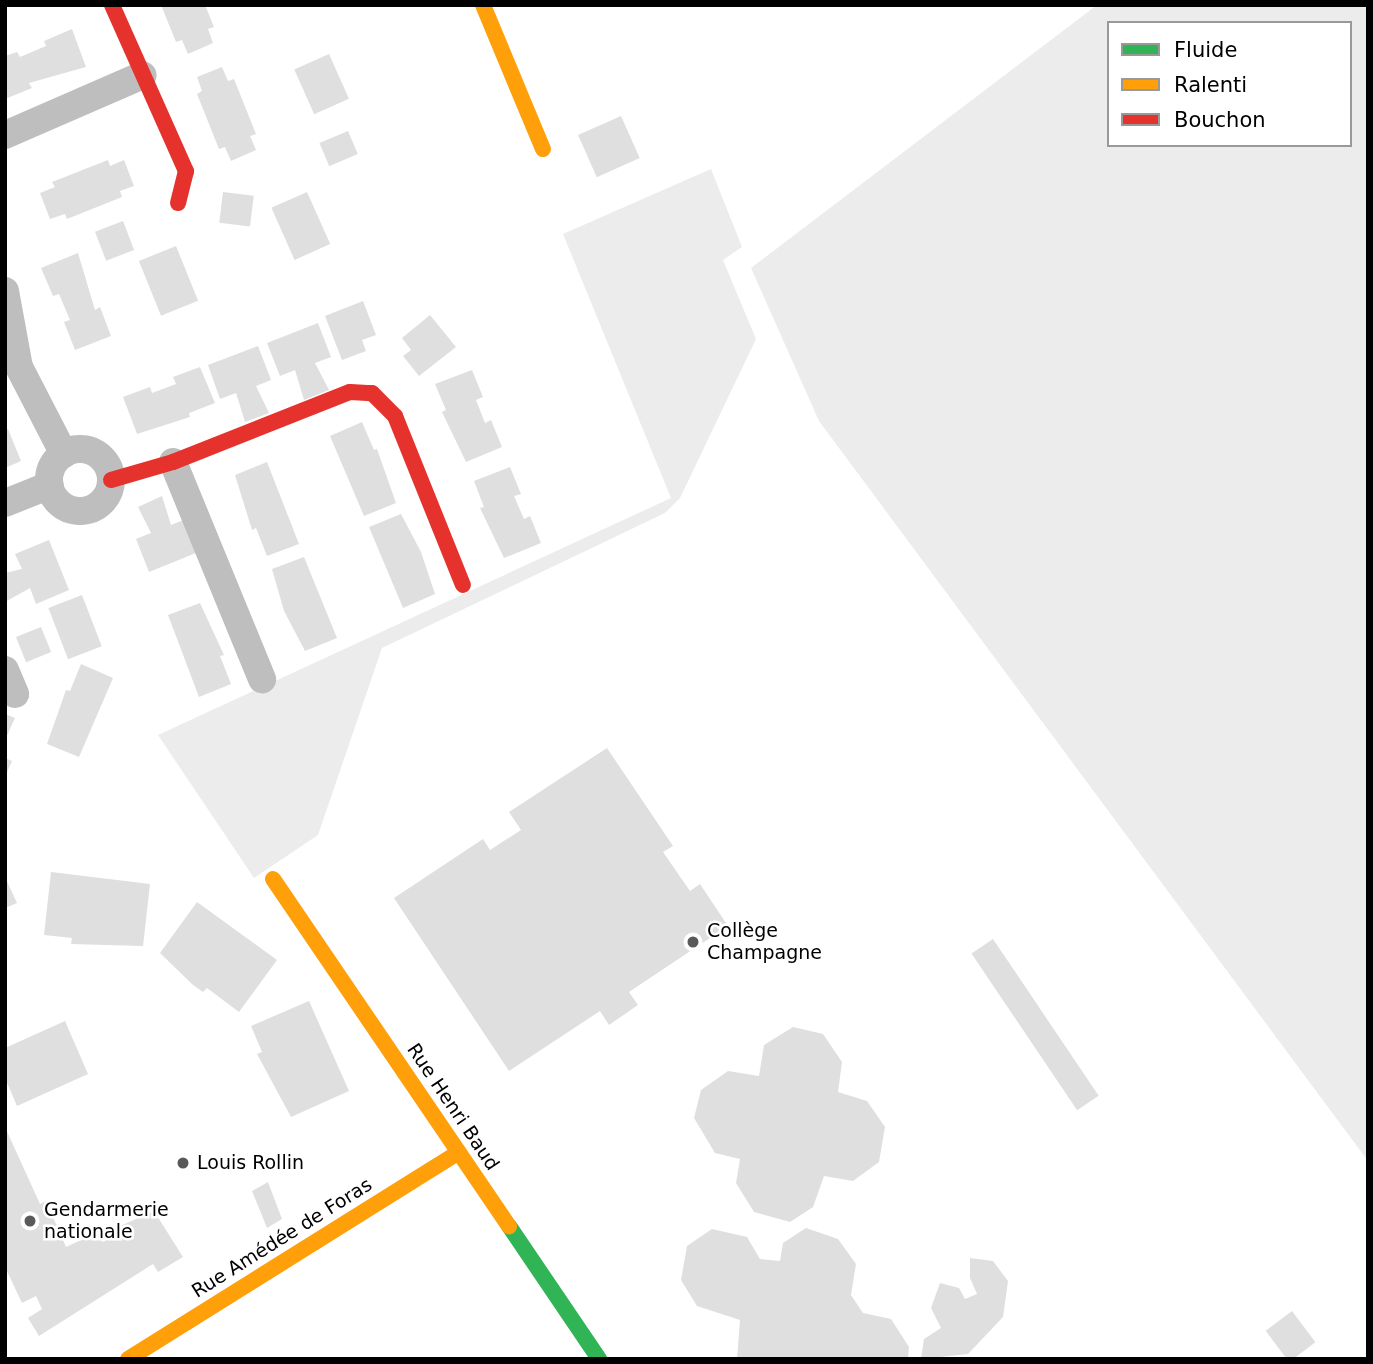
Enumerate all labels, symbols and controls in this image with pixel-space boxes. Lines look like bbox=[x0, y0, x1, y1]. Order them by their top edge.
legend bbox=[1107, 21, 1352, 147]
text: Fluide bbox=[1174, 38, 1237, 62]
text: Ralenti bbox=[1174, 73, 1247, 97]
text: Bouchon bbox=[1174, 108, 1266, 132]
place label: Collège Champagne bbox=[707, 920, 822, 964]
marker: Collège Champagne bbox=[685, 934, 701, 950]
street label: Rue Henri Baud bbox=[402, 1039, 504, 1175]
place label: Louis Rollin bbox=[197, 1152, 304, 1174]
marker: Louis Rollin bbox=[175, 1155, 191, 1171]
street label: Rue Amédée de Foras bbox=[188, 1173, 376, 1303]
place label: Gendarmerie nationale bbox=[44, 1199, 169, 1243]
marker: Gendarmerie nationale bbox=[22, 1213, 38, 1229]

